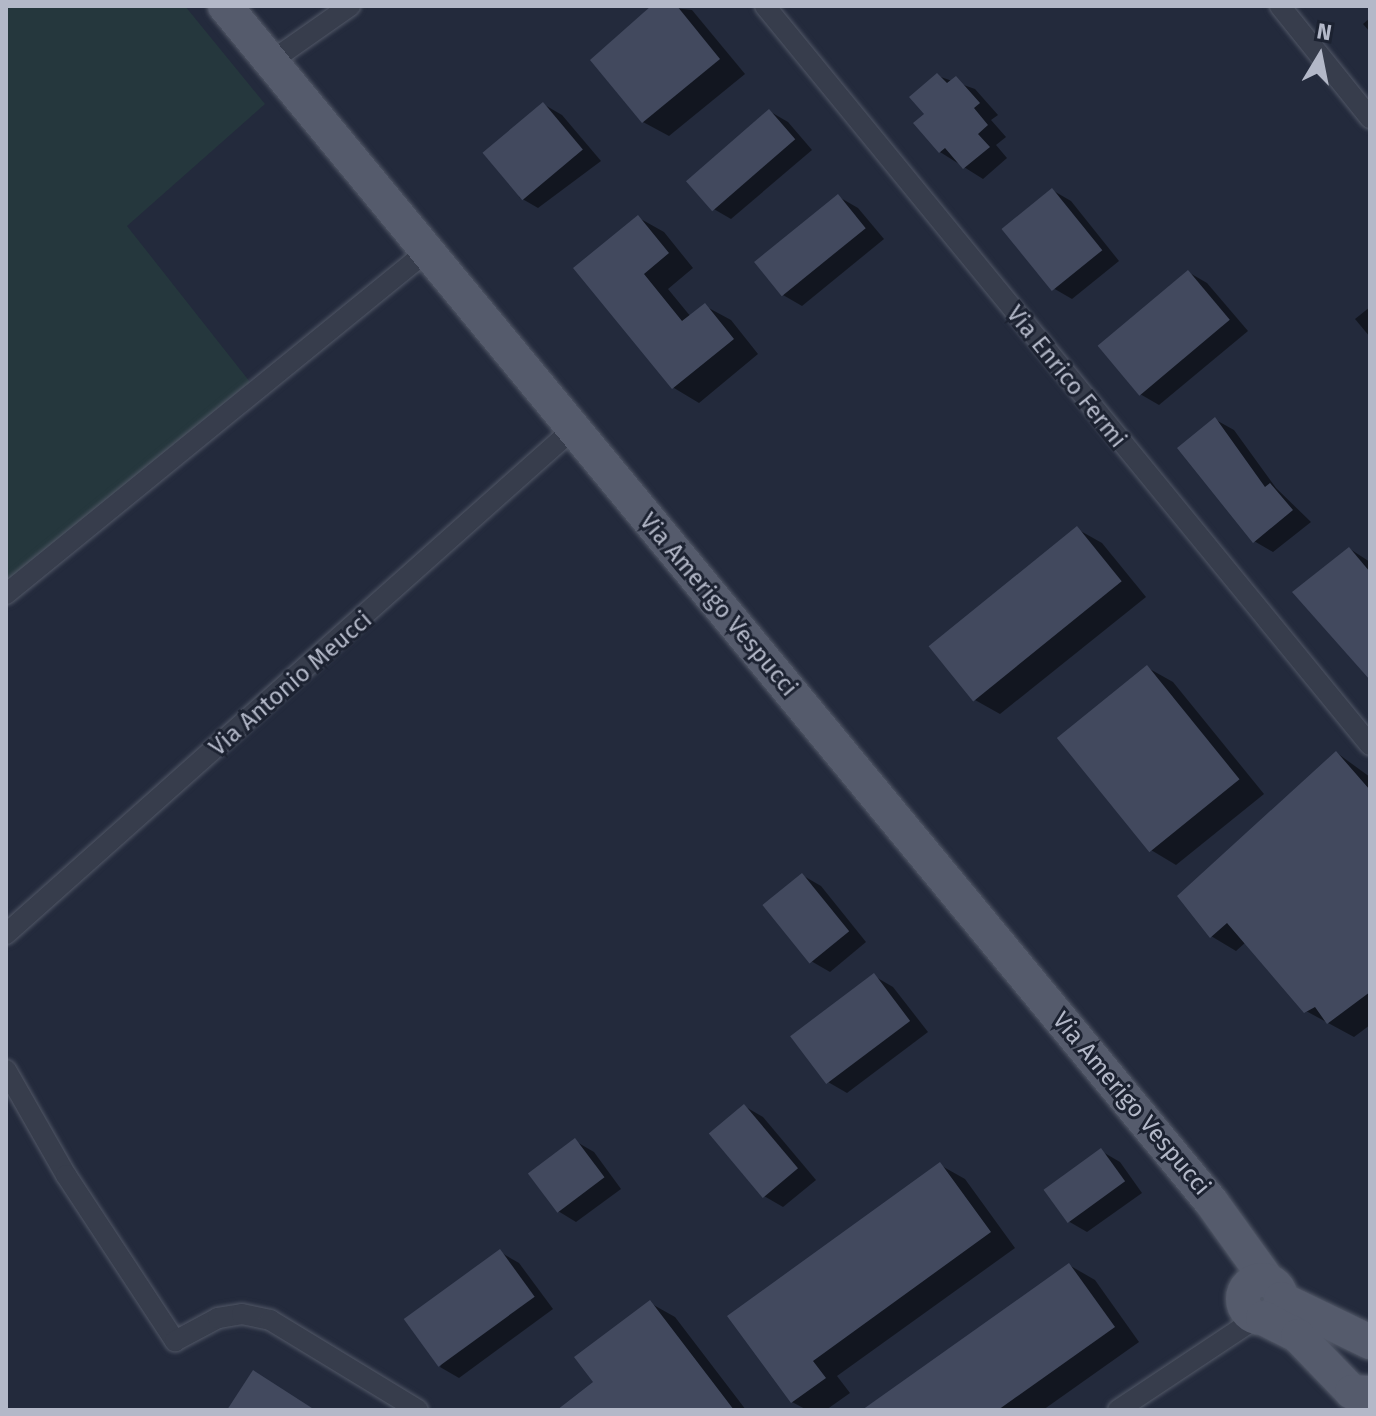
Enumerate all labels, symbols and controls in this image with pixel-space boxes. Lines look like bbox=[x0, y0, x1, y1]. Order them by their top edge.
north arrow bbox=[1280, 16, 1360, 96]
text: N bbox=[1315, 17, 1334, 46]
street label: Via Enrico Fermi bbox=[1000, 300, 1132, 454]
street label: Via Amerigo Vespucci bbox=[633, 508, 803, 702]
street label: Via Antonio Meucci bbox=[204, 606, 378, 762]
street label: Via Amerigo Vespucci bbox=[1046, 1007, 1216, 1201]

